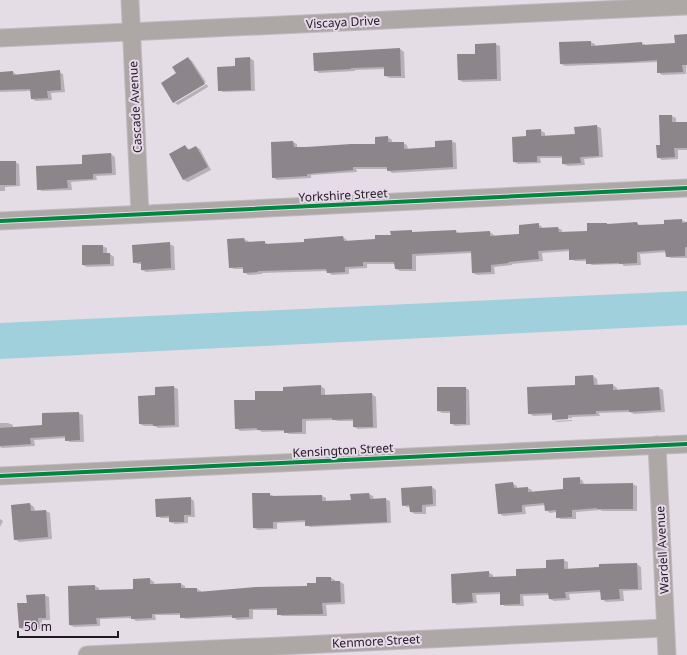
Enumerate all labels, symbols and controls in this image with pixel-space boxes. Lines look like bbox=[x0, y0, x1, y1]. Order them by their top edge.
street label: Viscaya Drive bbox=[306, 12, 381, 32]
street label: Cascade Avenue bbox=[124, 60, 146, 153]
street label: Yorkshire Street bbox=[298, 184, 389, 206]
street label: Kensington Street bbox=[292, 439, 394, 461]
street label: Wardell Avenue bbox=[651, 505, 673, 594]
scale bar bbox=[18, 613, 118, 639]
text: 50 m bbox=[24, 618, 52, 635]
street label: Kenmore Street bbox=[332, 630, 421, 652]

